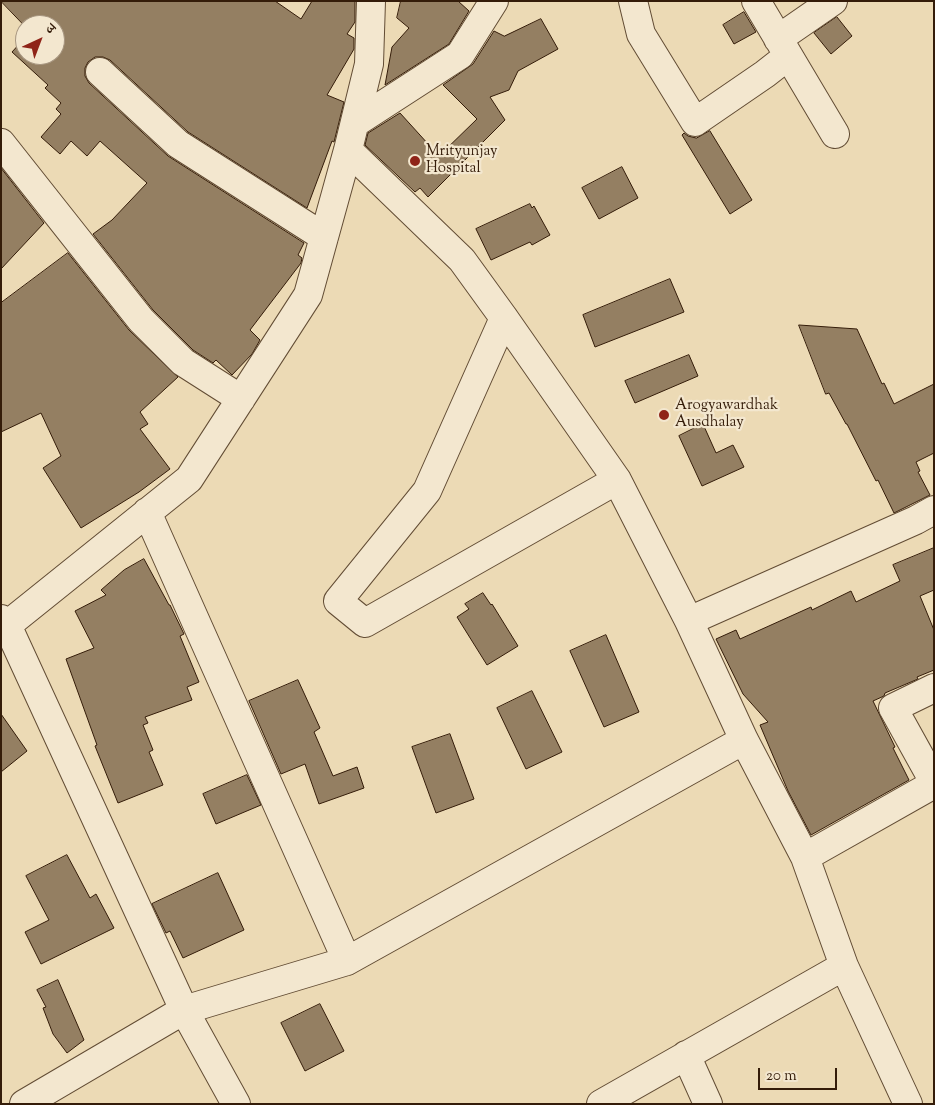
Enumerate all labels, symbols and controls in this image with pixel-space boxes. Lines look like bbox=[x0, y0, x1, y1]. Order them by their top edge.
north arrow bbox=[15, 15, 65, 65]
text: उ bbox=[40, 20, 59, 40]
place label: Mrityunjay Hospital bbox=[426, 143, 498, 178]
marker: Mrityunjay Hospital bbox=[408, 154, 422, 168]
place label: Arogyawardhak Ausdhalay bbox=[675, 397, 778, 432]
marker: Arogyawardhak Ausdhalay bbox=[657, 408, 671, 422]
scale bar bbox=[760, 1058, 839, 1090]
text: 20 m bbox=[766, 1066, 797, 1087]

